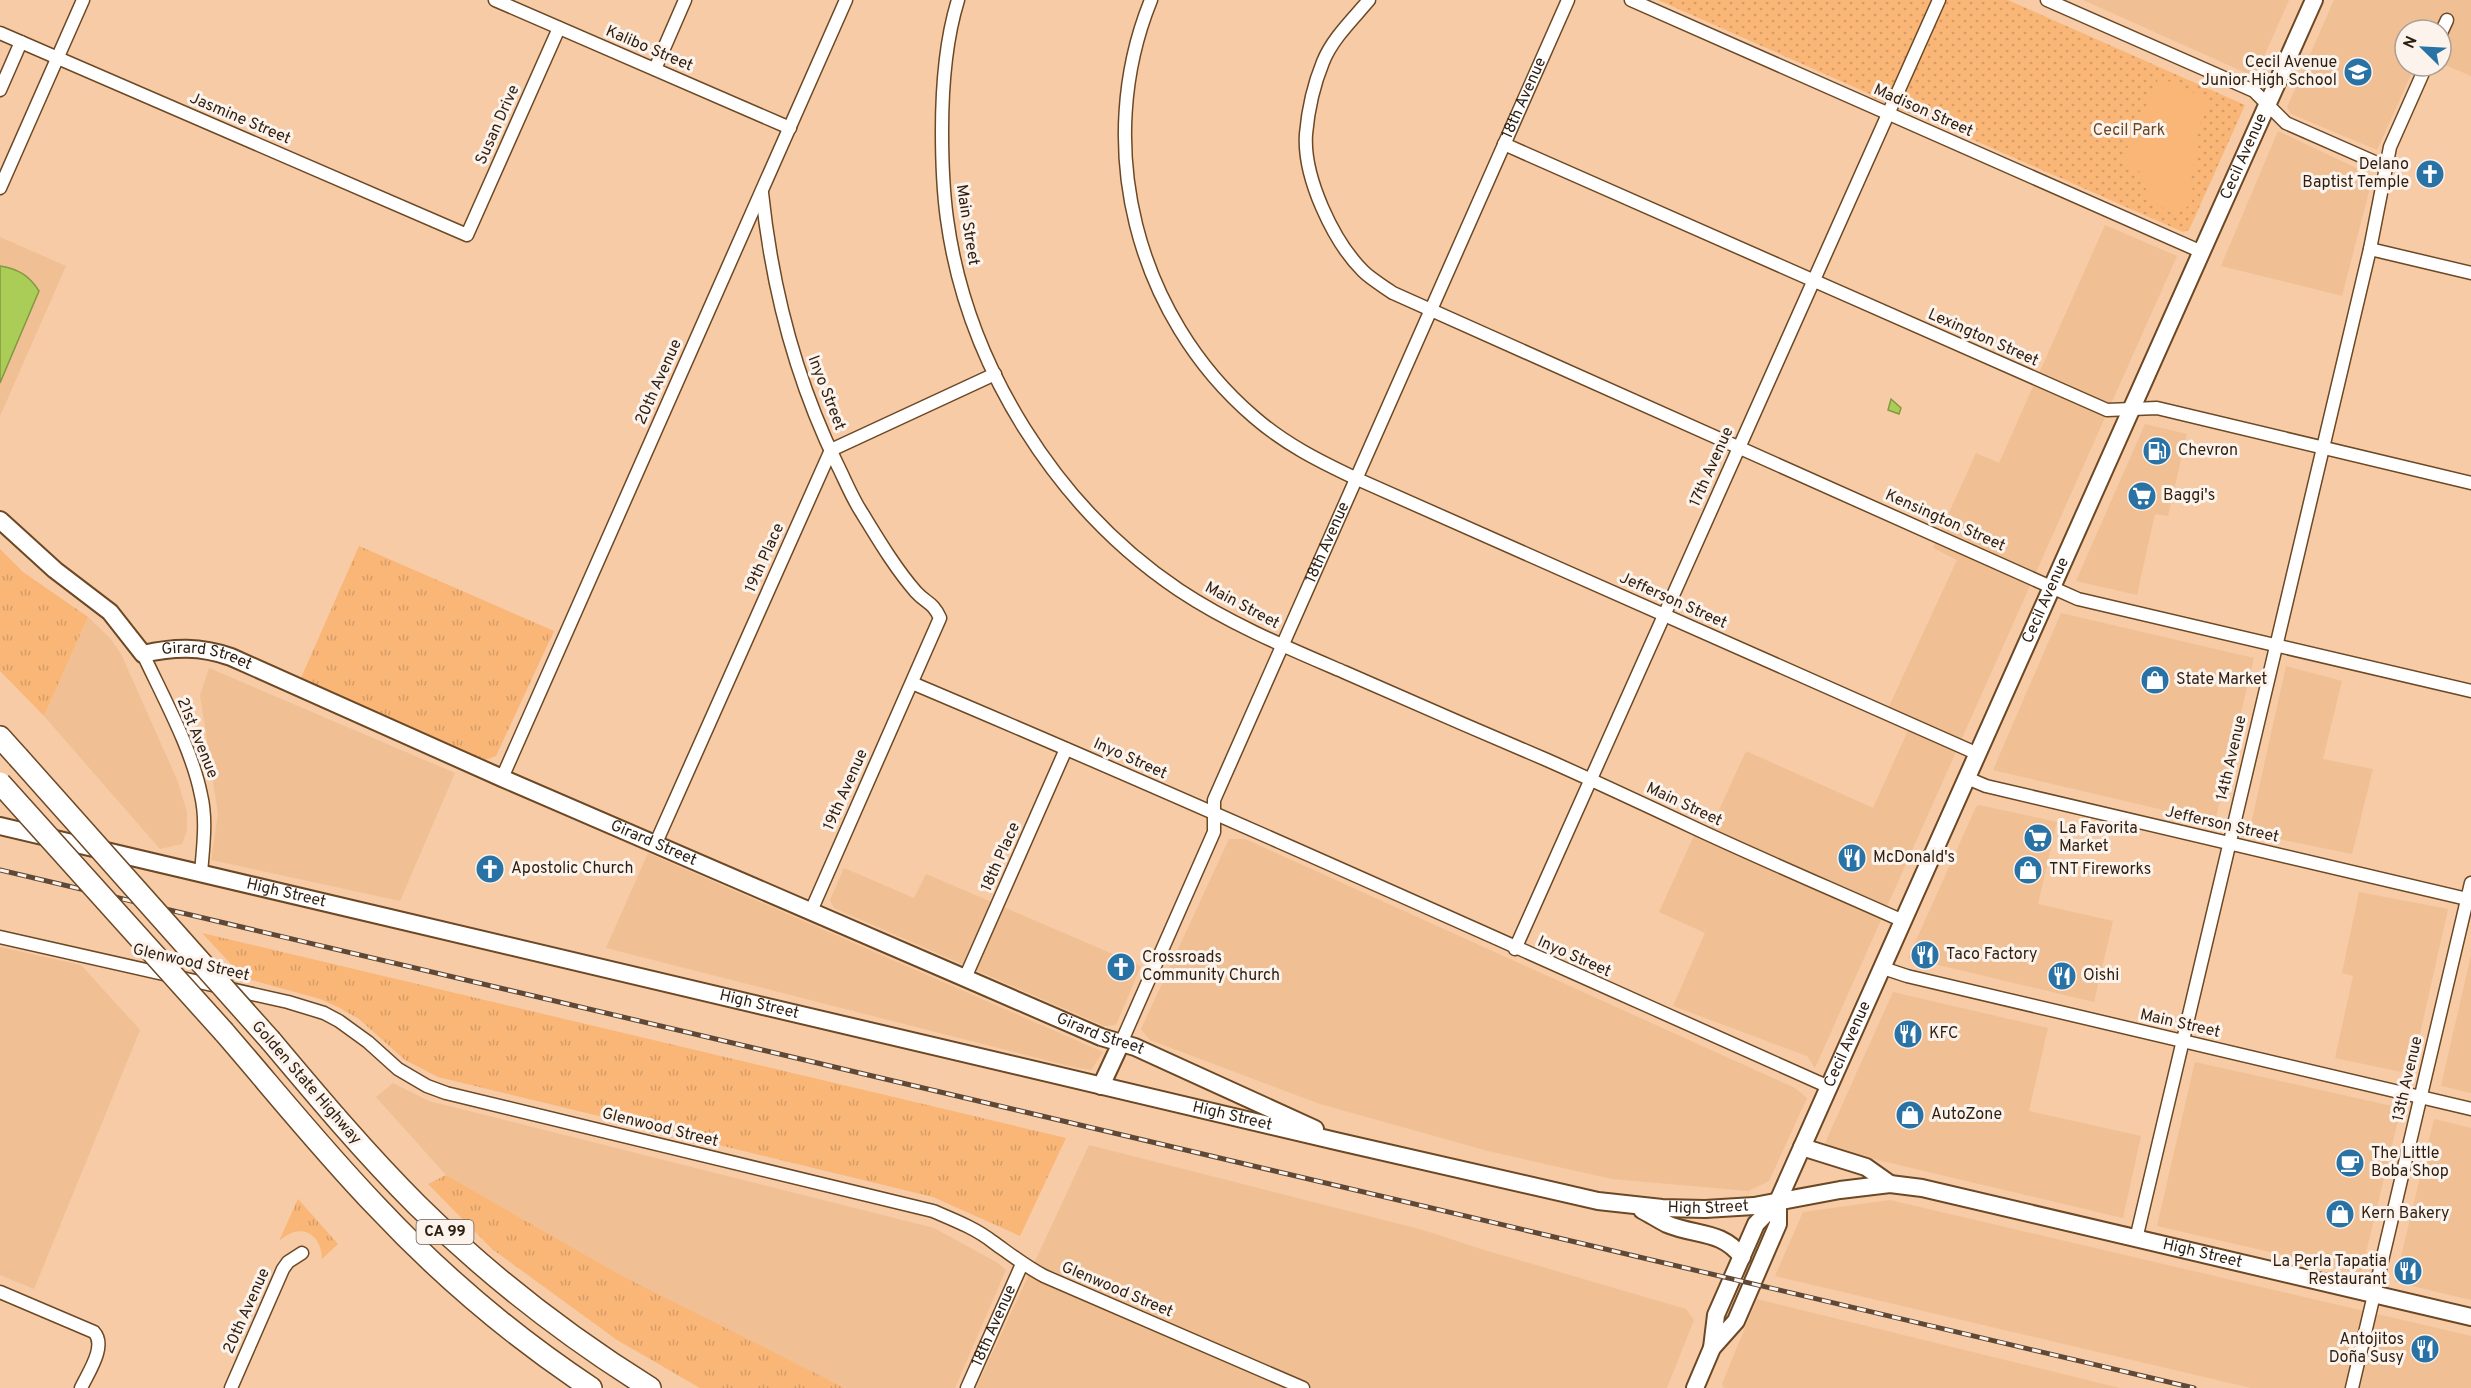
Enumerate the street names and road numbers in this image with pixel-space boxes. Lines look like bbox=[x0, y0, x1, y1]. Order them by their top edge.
street label: Kalibo Street bbox=[602, 22, 696, 76]
street label: 18th Avenue bbox=[1498, 54, 1551, 142]
street label: Madison Street bbox=[1870, 80, 1976, 142]
street label: Susan Drive bbox=[472, 82, 524, 168]
street label: Jasmine Street bbox=[186, 89, 294, 149]
street label: Cecil Avenue bbox=[2216, 111, 2272, 203]
street label: Main Street bbox=[951, 183, 983, 267]
street label: Lexington Street bbox=[1924, 305, 2042, 371]
street label: 20th Avenue bbox=[631, 336, 687, 428]
street label: Inyo Street bbox=[803, 353, 849, 433]
street label: 17th Avenue bbox=[1686, 424, 1738, 510]
street label: Kensington Street bbox=[1882, 486, 2008, 556]
street label: 18th Avenue bbox=[1301, 499, 1355, 586]
street label: 19th Place bbox=[741, 520, 789, 596]
street label: Cecil Avenue bbox=[2018, 554, 2074, 647]
street label: Jefferson Street bbox=[1616, 568, 1730, 634]
street label: Main Street bbox=[1201, 578, 1283, 634]
street label: Girard Street bbox=[160, 639, 255, 675]
street label: 21st Avenue bbox=[172, 695, 222, 781]
street label: 14th Avenue bbox=[2212, 713, 2252, 803]
street label: Inyo Street bbox=[1090, 734, 1170, 784]
street label: 19th Avenue bbox=[819, 746, 873, 834]
street label: Main Street bbox=[1643, 779, 1725, 831]
street label: Jefferson Street bbox=[2163, 802, 2281, 848]
street label: Girard Street bbox=[607, 816, 700, 871]
street label: 18th Place bbox=[977, 819, 1025, 895]
street label: High Street bbox=[244, 874, 328, 913]
street label: Inyo Street bbox=[1534, 932, 1614, 982]
street label: Glenwood Street bbox=[131, 940, 251, 986]
street label: High Street bbox=[717, 986, 801, 1024]
street label: Cecil Avenue bbox=[1820, 998, 1876, 1091]
street label: Main Street bbox=[2138, 1005, 2222, 1043]
street label: Girard Street bbox=[1053, 1009, 1147, 1060]
street label: Golden State Highway bbox=[247, 1017, 365, 1149]
street label: 13th Avenue bbox=[2389, 1035, 2427, 1123]
street label: High Street bbox=[1190, 1098, 1274, 1136]
street label: Glenwood Street bbox=[600, 1104, 720, 1152]
street label: High Street bbox=[1667, 1196, 1749, 1219]
road number: CA 99 bbox=[416, 1220, 474, 1244]
street label: High Street bbox=[2161, 1235, 2244, 1273]
street label: Glenwood Street bbox=[1058, 1257, 1176, 1323]
street label: 20th Avenue bbox=[219, 1265, 275, 1357]
street label: 18th Avenue bbox=[968, 1282, 1021, 1370]

